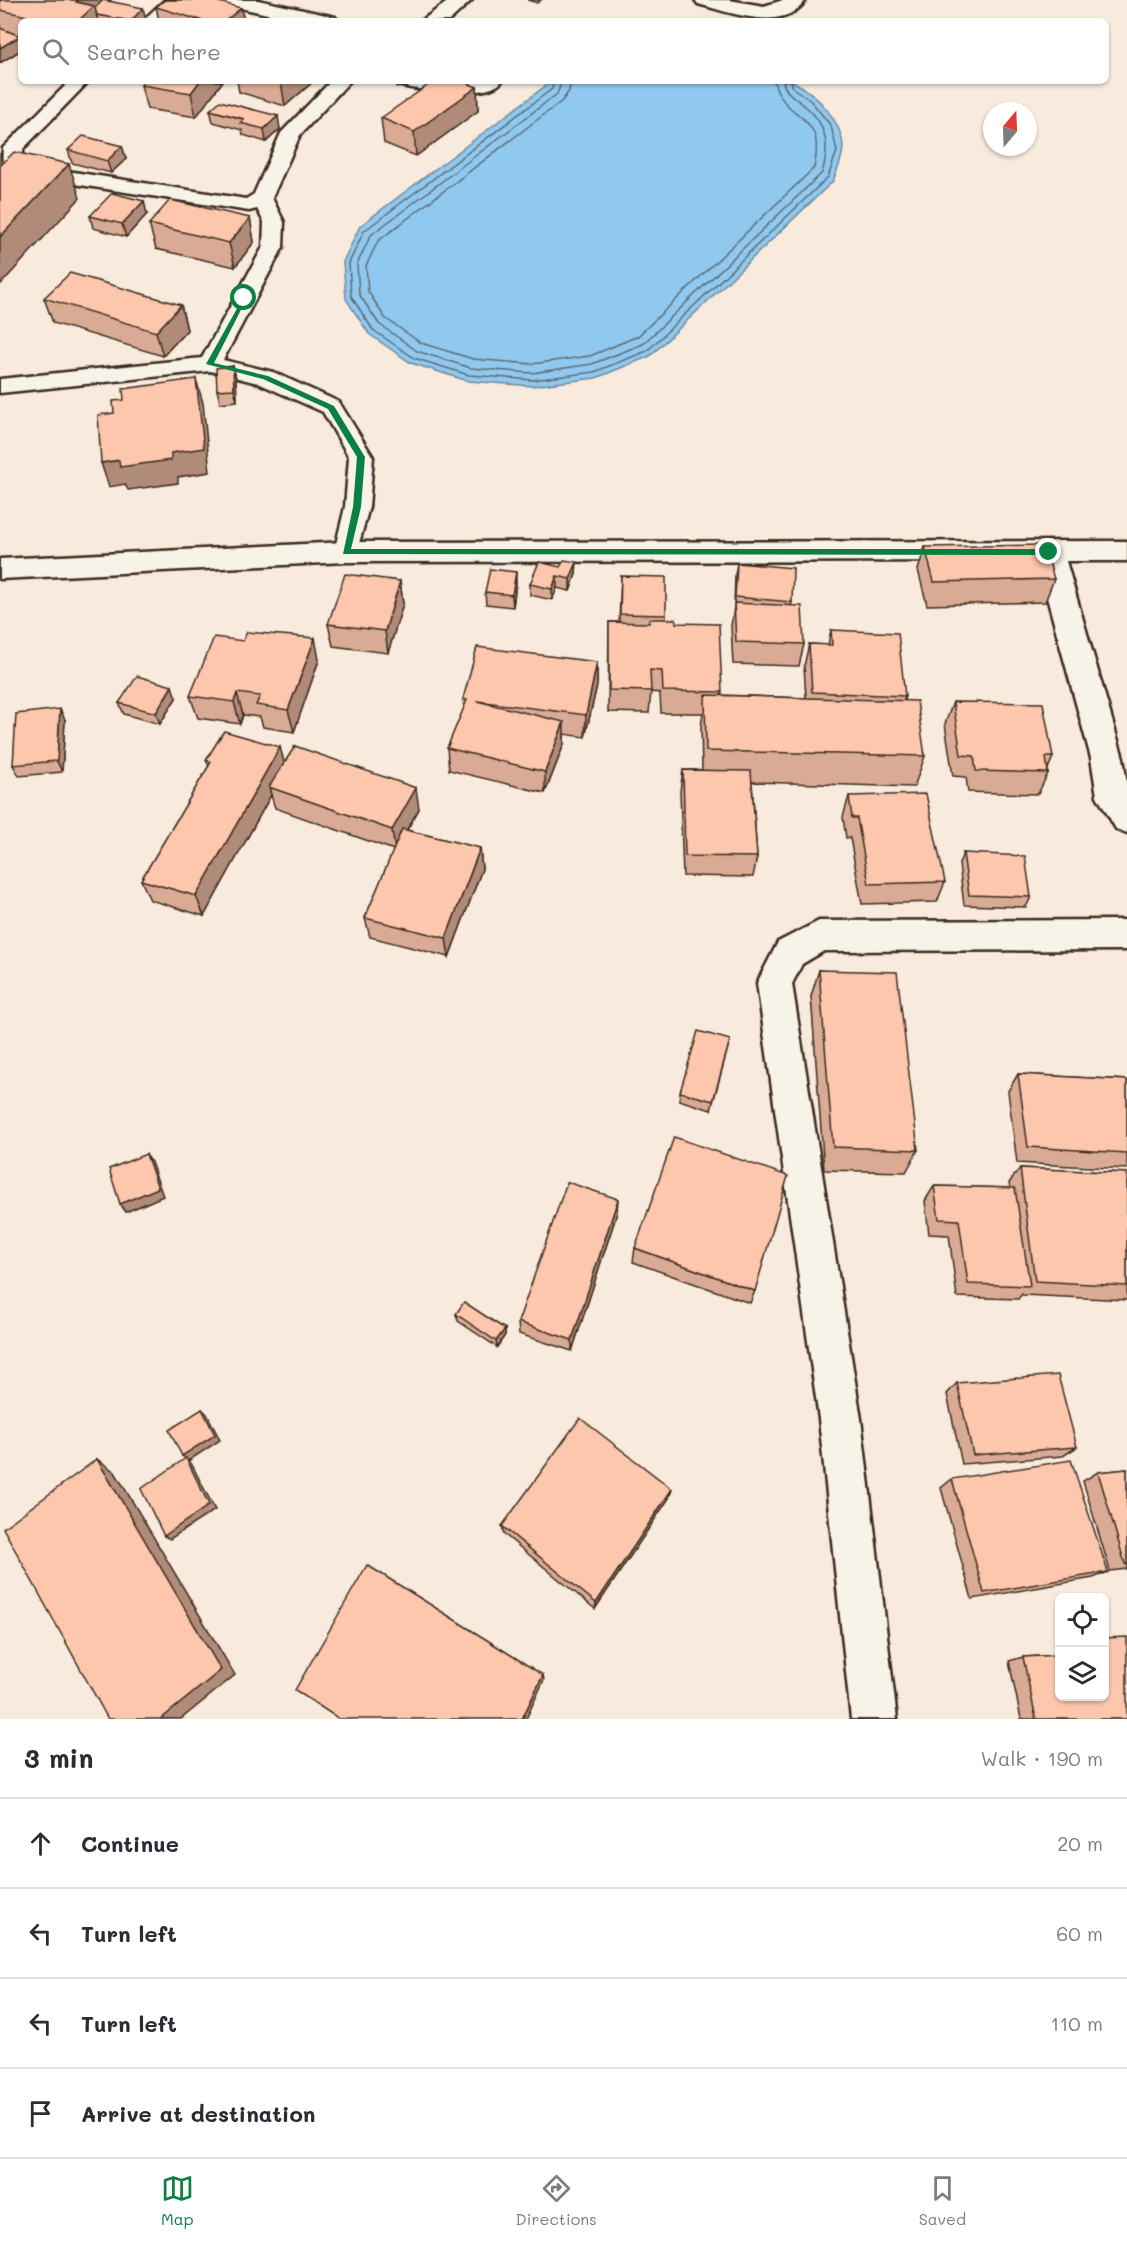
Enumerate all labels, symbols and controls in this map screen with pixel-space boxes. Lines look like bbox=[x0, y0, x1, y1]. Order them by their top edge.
search box bbox=[18, 18, 1109, 84]
icon: search bbox=[39, 35, 72, 68]
text: Search here bbox=[87, 37, 221, 66]
north arrow bbox=[983, 102, 1037, 156]
route start bbox=[230, 284, 256, 310]
route end bbox=[1035, 538, 1061, 564]
map controls bbox=[1055, 1593, 1109, 1701]
button: locate bbox=[1055, 1593, 1109, 1647]
button: layers bbox=[1055, 1647, 1109, 1701]
text: 3 min bbox=[24, 1741, 93, 1775]
text: Walk · 190 m bbox=[980, 1745, 1103, 1771]
icon: ahead bbox=[24, 1827, 57, 1860]
text: Continue bbox=[81, 1829, 179, 1858]
text: 20 m bbox=[1057, 1830, 1103, 1856]
icon: left bbox=[24, 1917, 57, 1950]
text: Turn left bbox=[81, 1919, 177, 1948]
text: 60 m bbox=[1056, 1920, 1103, 1946]
icon: left bbox=[24, 2007, 57, 2040]
text: Turn left bbox=[81, 2009, 177, 2038]
text: 110 m bbox=[1050, 2010, 1103, 2036]
icon: arrive bbox=[24, 2097, 57, 2130]
text: Arrive at destination bbox=[81, 2099, 316, 2128]
tab: Map bbox=[161, 2172, 194, 2229]
tab: Directions bbox=[516, 2172, 597, 2229]
tab: Saved bbox=[919, 2172, 966, 2229]

